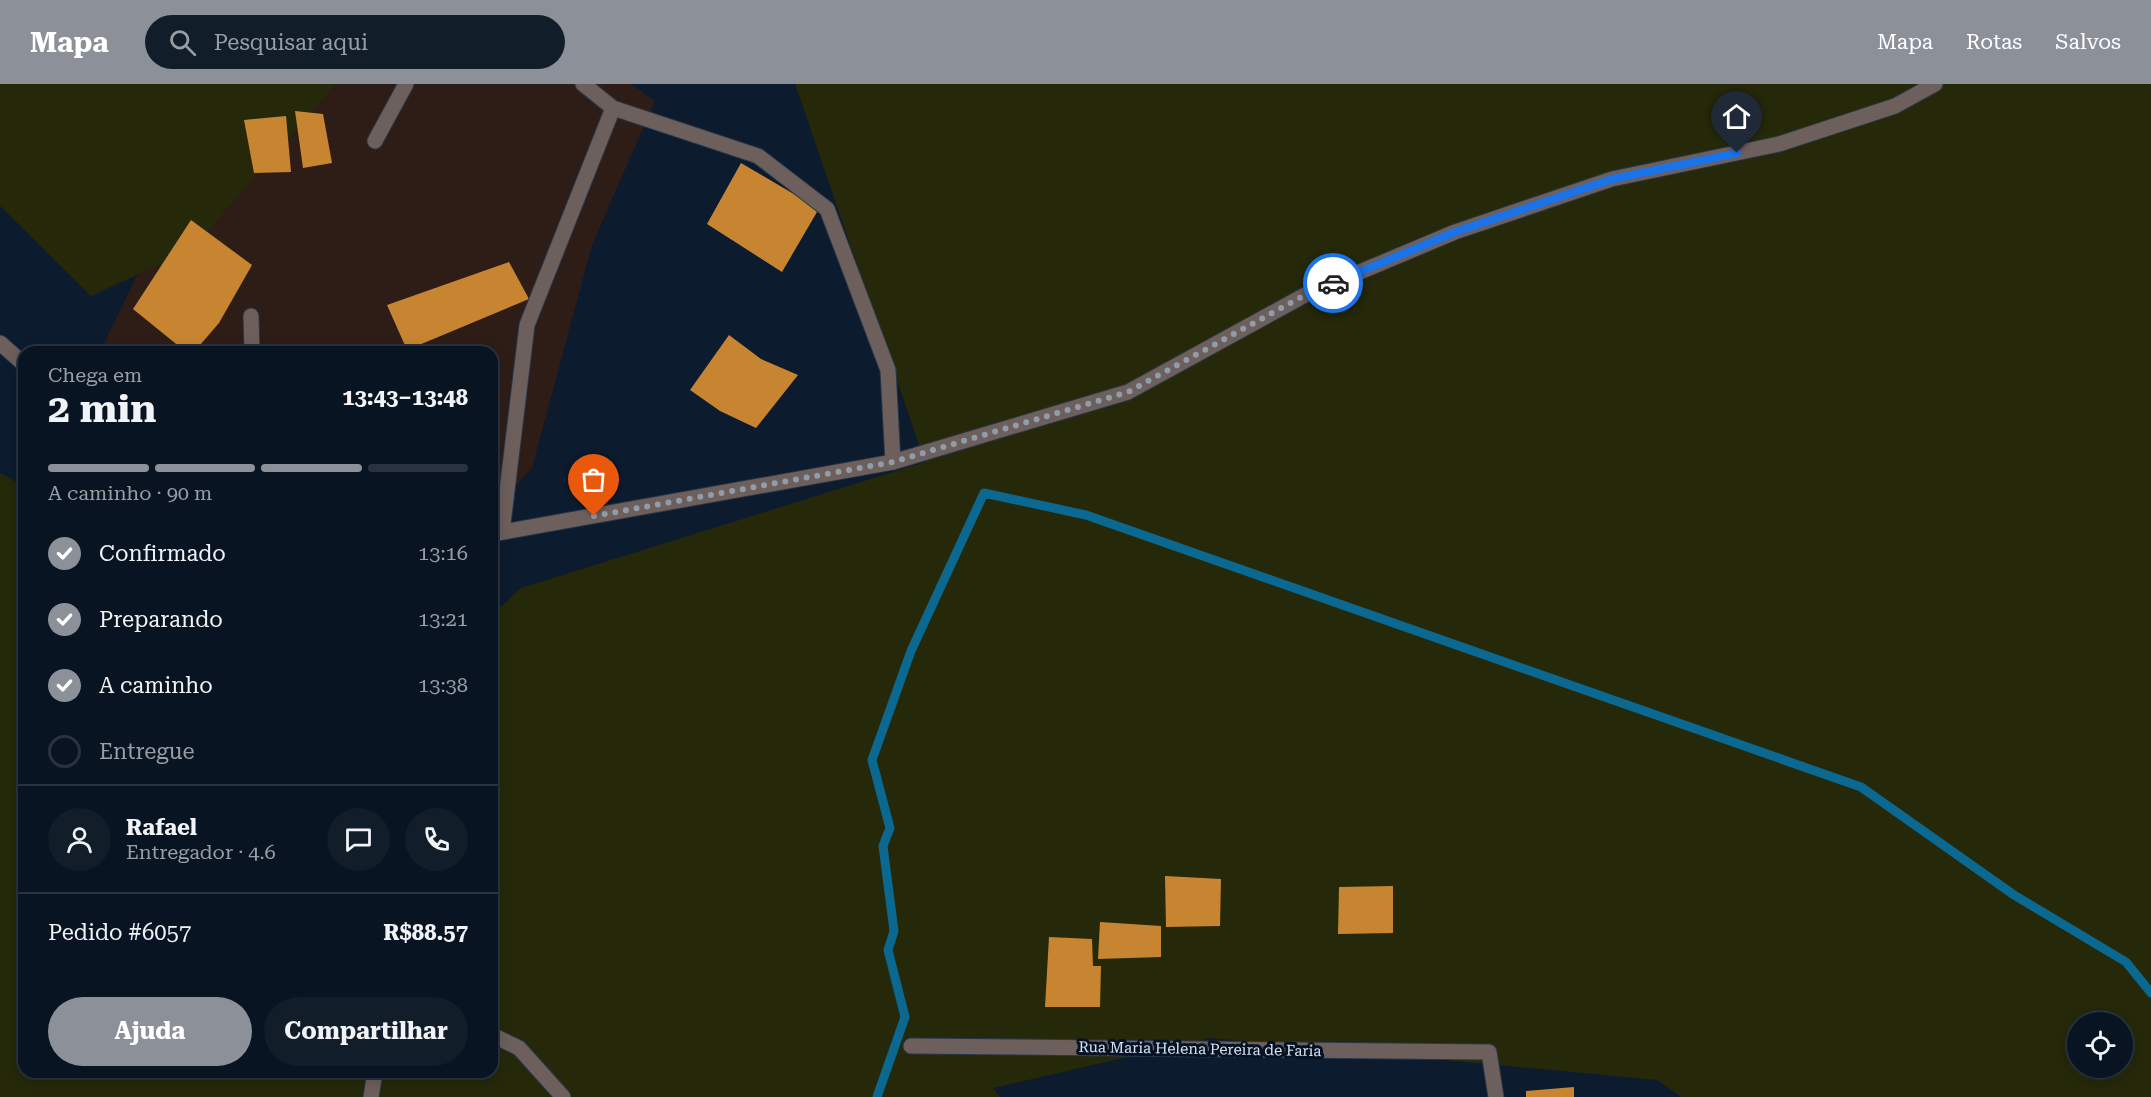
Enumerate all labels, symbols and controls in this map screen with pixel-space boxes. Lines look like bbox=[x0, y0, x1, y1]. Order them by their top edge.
search box bbox=[145, 15, 565, 69]
text: Mapa bbox=[30, 26, 109, 59]
icon: search bbox=[166, 26, 199, 59]
text: Pesquisar aqui bbox=[214, 30, 368, 55]
text: Mapa bbox=[1877, 30, 1933, 54]
text: Rotas bbox=[1966, 30, 2022, 54]
text: Salvos bbox=[2055, 30, 2121, 54]
pin bbox=[1711, 91, 1762, 153]
icon: home bbox=[1720, 100, 1753, 133]
courier bbox=[1303, 253, 1363, 313]
icon: car bbox=[1317, 267, 1350, 300]
text: Chega em bbox=[48, 363, 142, 387]
text: 13:43–13:48 bbox=[342, 385, 468, 410]
text: 2 min bbox=[48, 386, 156, 432]
pin bbox=[568, 454, 619, 516]
icon: bag bbox=[577, 463, 610, 496]
text: A caminho · 90 m bbox=[48, 481, 212, 505]
icon: check bbox=[48, 537, 81, 570]
text: Confirmado bbox=[99, 541, 226, 566]
text: 13:16 bbox=[418, 541, 468, 565]
icon: check bbox=[48, 603, 81, 636]
text: Preparando bbox=[99, 607, 223, 632]
text: 13:21 bbox=[418, 607, 468, 631]
icon: check bbox=[48, 669, 81, 702]
text: A caminho bbox=[99, 673, 213, 698]
text: 13:38 bbox=[418, 673, 468, 697]
text: Entregue bbox=[99, 739, 195, 764]
button: person bbox=[48, 808, 111, 871]
button: chat bbox=[327, 808, 390, 871]
button: phone bbox=[405, 808, 468, 871]
text: Rafael bbox=[126, 815, 197, 840]
text: Entregador · 4.6 bbox=[126, 840, 276, 864]
text: Pedido #6057 bbox=[48, 920, 191, 945]
text: R$88.57 bbox=[383, 920, 468, 945]
button: Ajuda bbox=[48, 997, 252, 1066]
button: Compartilhar bbox=[264, 997, 468, 1066]
map controls bbox=[2067, 1012, 2133, 1078]
button: locate bbox=[2067, 1012, 2133, 1078]
street label: Rua Maria Helena Pereira de Faria bbox=[1078, 1038, 1322, 1060]

